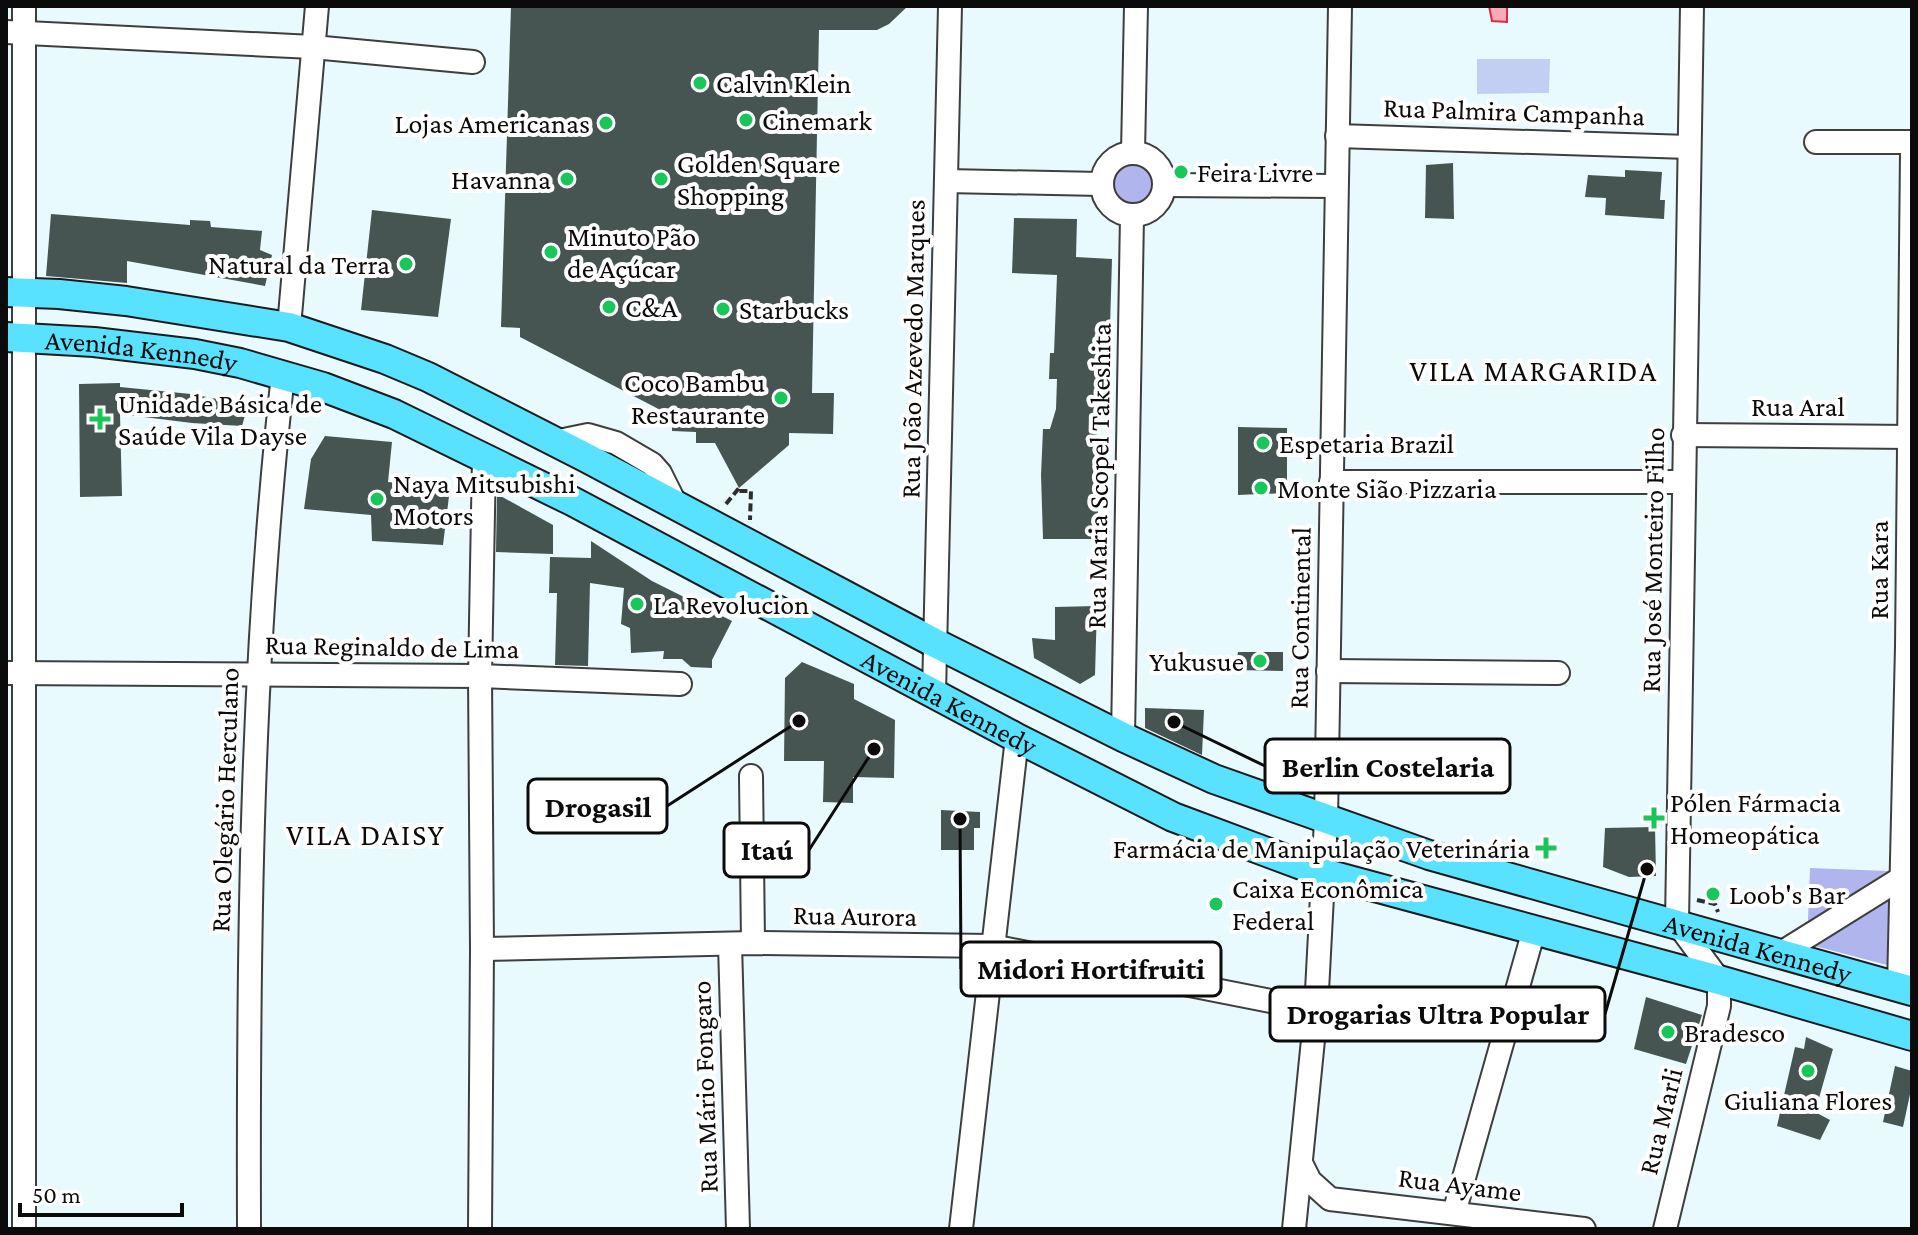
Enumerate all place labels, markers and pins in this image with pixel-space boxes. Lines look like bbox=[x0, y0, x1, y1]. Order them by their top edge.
place label: Calvin Klein bbox=[716, 68, 851, 99]
marker: Calvin Klein bbox=[691, 74, 709, 92]
place label: Cinemark bbox=[762, 105, 872, 136]
place label: Lojas Americanas bbox=[394, 108, 590, 139]
marker: Cinemark bbox=[737, 111, 755, 129]
marker: Lojas Americanas bbox=[597, 114, 615, 132]
place label: Golden Square Shopping bbox=[677, 148, 840, 211]
place label: Feira Livre bbox=[1197, 157, 1313, 188]
marker: Feira Livre bbox=[1172, 163, 1190, 181]
place label: Havanna bbox=[451, 164, 551, 195]
marker: Havanna bbox=[558, 170, 576, 188]
marker: Golden Square Shopping bbox=[652, 170, 670, 188]
place label: Minuto Pão de Açúcar bbox=[567, 221, 696, 284]
marker: Minuto Pão de Açúcar bbox=[542, 243, 560, 261]
place label: Natural da Terra bbox=[208, 249, 390, 280]
marker: Natural da Terra bbox=[397, 255, 415, 273]
place label: C&A bbox=[625, 292, 678, 323]
place label: Starbucks bbox=[739, 294, 849, 325]
marker: C&A bbox=[600, 298, 618, 316]
marker: Starbucks bbox=[714, 300, 732, 318]
place label: Coco Bambu Restaurante bbox=[624, 367, 765, 430]
place label: Unidade Básica de Saúde Vila Dayse bbox=[118, 388, 322, 451]
marker: Coco Bambu Restaurante bbox=[772, 389, 790, 407]
marker: Unidade Básica de Saúde Vila Dayse bbox=[89, 408, 111, 430]
place label: Espetaria Brazil bbox=[1279, 428, 1454, 459]
marker: Espetaria Brazil bbox=[1254, 434, 1272, 452]
place label: Naya Mitsubishi Motors bbox=[393, 468, 575, 531]
place label: Monte Sião Pizzaria bbox=[1277, 473, 1497, 504]
marker: Monte Sião Pizzaria bbox=[1252, 479, 1270, 497]
marker: Naya Mitsubishi Motors bbox=[368, 490, 386, 508]
place label: La Revolucion bbox=[653, 589, 809, 620]
marker: La Revolucion bbox=[628, 595, 646, 613]
place label: Yukusue bbox=[1149, 646, 1244, 677]
marker: Yukusue bbox=[1251, 652, 1269, 670]
callout: Berlin Costelaria bbox=[1265, 739, 1510, 793]
callout: Drogasil bbox=[528, 779, 667, 833]
place label: Pólen Fármacia Homeopática bbox=[1670, 787, 1841, 850]
marker: Pólen Fármacia Homeopática bbox=[1645, 809, 1663, 827]
callout: Itaú bbox=[724, 823, 809, 877]
place label: Farmácia de Manipulação Veterinária bbox=[1113, 833, 1530, 864]
marker: Farmácia de Manipulação Veterinária bbox=[1537, 839, 1555, 857]
place label: Caixa Econômica Federal bbox=[1232, 873, 1424, 936]
place label: Loob's Bar bbox=[1729, 879, 1846, 910]
marker: Loob's Bar bbox=[1704, 885, 1722, 903]
marker: Caixa Econômica Federal bbox=[1207, 895, 1225, 913]
callout: Midori Hortifruiti bbox=[961, 942, 1221, 996]
callout: Drogarias Ultra Popular bbox=[1270, 987, 1605, 1041]
place label: Bradesco bbox=[1684, 1017, 1785, 1048]
marker: Bradesco bbox=[1659, 1023, 1677, 1041]
marker: Giuliana Flores bbox=[1799, 1062, 1817, 1080]
place label: Giuliana Flores bbox=[1724, 1085, 1892, 1116]

